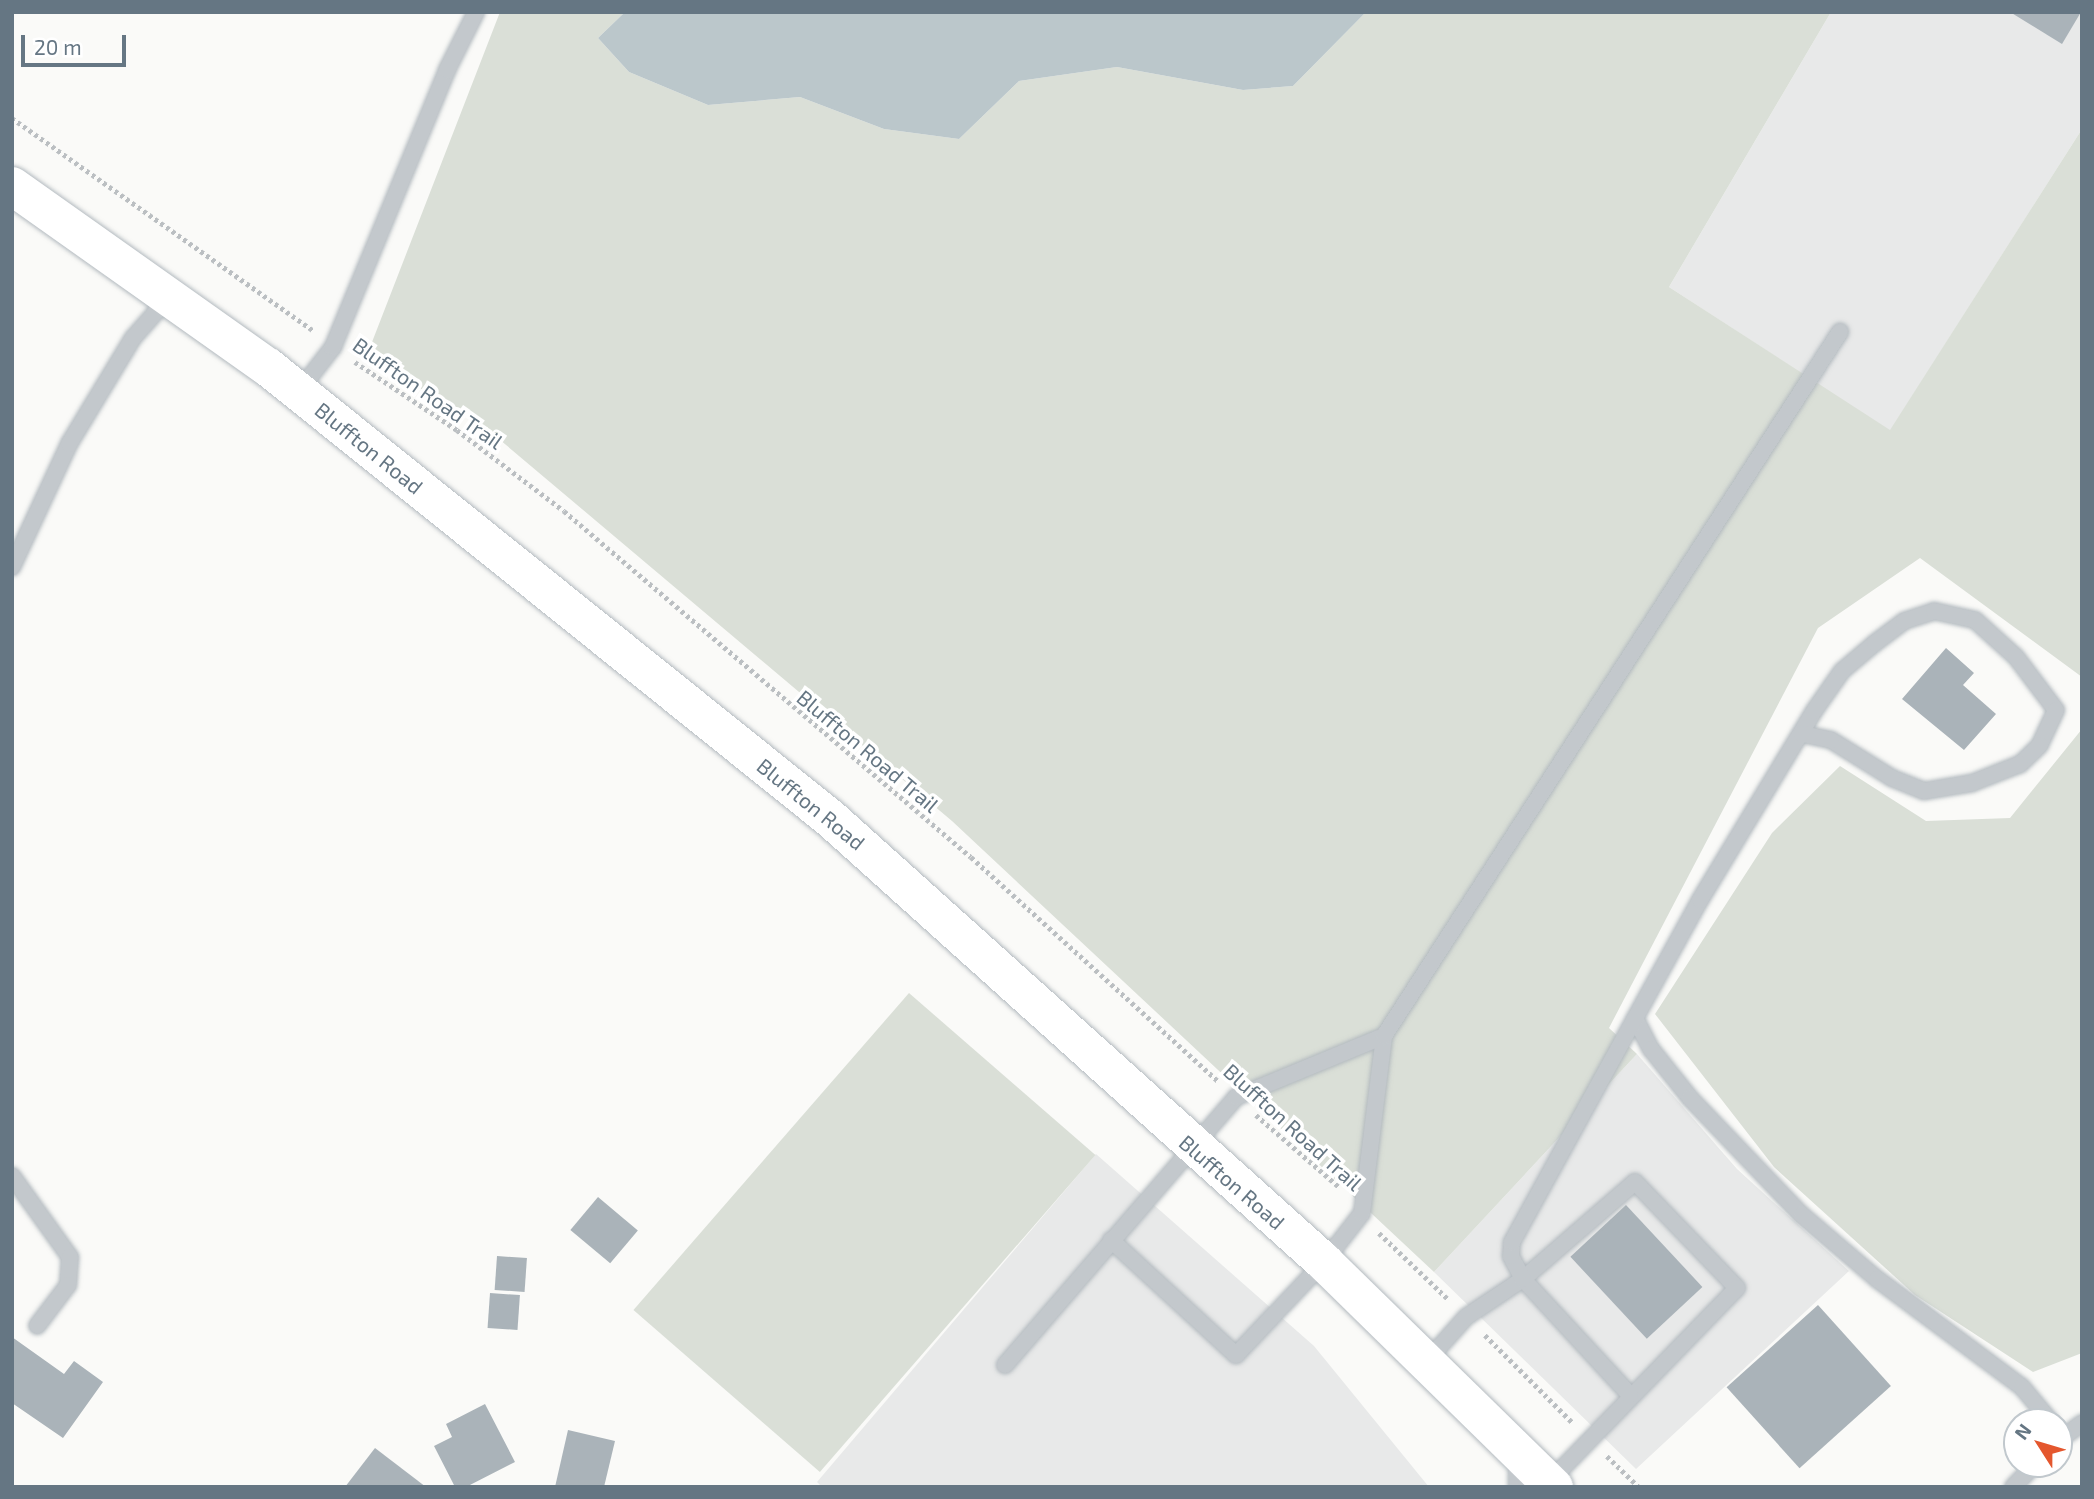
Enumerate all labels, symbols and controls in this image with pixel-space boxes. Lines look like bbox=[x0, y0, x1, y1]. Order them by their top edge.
scale bar bbox=[24, 21, 130, 65]
text: 20 m bbox=[34, 34, 82, 59]
street label: Bluffton Road Trail bbox=[348, 332, 508, 454]
street label: Bluffton Road bbox=[310, 397, 428, 499]
street label: Bluffton Road Trail bbox=[792, 684, 944, 818]
street label: Bluffton Road bbox=[752, 753, 870, 855]
street label: Bluffton Road Trail bbox=[1219, 1058, 1367, 1196]
street label: Bluffton Road bbox=[1174, 1129, 1290, 1235]
north arrow bbox=[2003, 1408, 2073, 1478]
text: N bbox=[2009, 1419, 2036, 1444]

